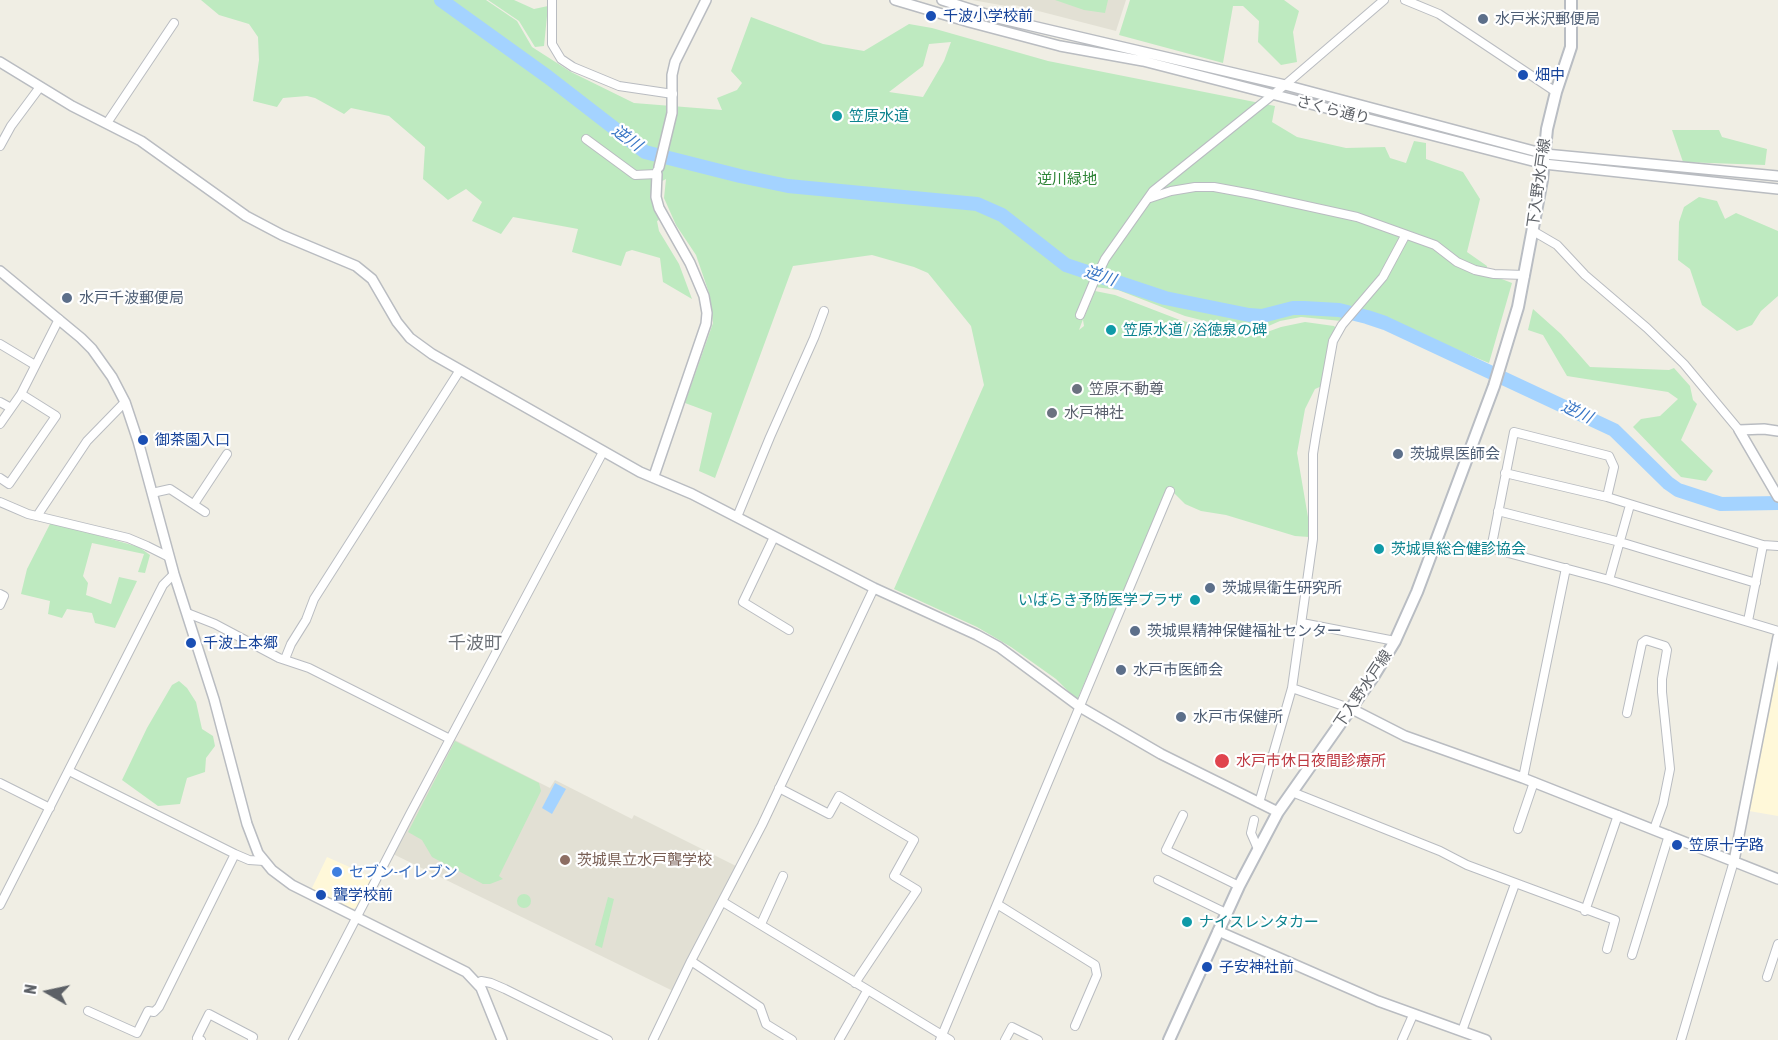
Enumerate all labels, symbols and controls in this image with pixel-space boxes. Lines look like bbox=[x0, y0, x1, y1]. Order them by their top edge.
place label: 千波小学校前 bbox=[943, 7, 1033, 25]
marker: 千波小学校前 bbox=[924, 9, 938, 23]
place label: 水戸米沢郵便局 bbox=[1495, 10, 1600, 28]
marker: 水戸米沢郵便局 bbox=[1476, 12, 1490, 26]
place label: 畑中 bbox=[1535, 66, 1565, 84]
marker: 畑中 bbox=[1516, 68, 1530, 82]
street label: さくら通り bbox=[1294, 92, 1372, 128]
place label: 笠原水道 bbox=[849, 107, 909, 125]
marker: 笠原水道 bbox=[830, 109, 844, 123]
water label: 逆川 bbox=[608, 121, 646, 155]
street label: 下入野水戸線 bbox=[1524, 137, 1554, 229]
park label: 逆川緑地 bbox=[1037, 170, 1097, 188]
water label: 逆川 bbox=[1082, 262, 1118, 290]
place label: 水戸千波郵便局 bbox=[79, 289, 184, 307]
marker: 水戸千波郵便局 bbox=[60, 291, 74, 305]
place label: 笠原水道 / 浴徳泉の碑 bbox=[1123, 321, 1267, 339]
marker: 笠原水道 / 浴徳泉の碑 bbox=[1104, 323, 1118, 337]
place label: 笠原不動尊 bbox=[1089, 380, 1164, 398]
marker: 笠原不動尊 bbox=[1070, 382, 1084, 396]
water label: 逆川 bbox=[1558, 397, 1596, 427]
place label: 水戸神社 bbox=[1064, 404, 1124, 422]
marker: 水戸神社 bbox=[1045, 406, 1059, 420]
place label: 御茶園入口 bbox=[155, 431, 230, 449]
marker: 御茶園入口 bbox=[136, 433, 150, 447]
place label: 茨城県医師会 bbox=[1410, 445, 1500, 463]
marker: 茨城県医師会 bbox=[1391, 447, 1405, 461]
place label: 茨城県総合健診協会 bbox=[1391, 540, 1526, 558]
marker: 茨城県総合健診協会 bbox=[1372, 542, 1386, 556]
place label: 茨城県衛生研究所 bbox=[1222, 579, 1342, 597]
marker: 茨城県衛生研究所 bbox=[1203, 581, 1217, 595]
place label: いばらき予防医学プラザ bbox=[1018, 591, 1183, 609]
marker: いばらき予防医学プラザ bbox=[1188, 593, 1202, 607]
place label: 茨城県精神保健福祉センター bbox=[1147, 622, 1342, 640]
marker: 茨城県精神保健福祉センター bbox=[1128, 624, 1142, 638]
district label: 千波町 bbox=[448, 632, 502, 654]
place label: 千波上本郷 bbox=[203, 634, 278, 652]
marker: 千波上本郷 bbox=[184, 636, 198, 650]
street label: 下入野水戸線 bbox=[1330, 647, 1396, 731]
place label: 水戸市医師会 bbox=[1133, 661, 1223, 679]
marker: 水戸市医師会 bbox=[1114, 663, 1128, 677]
place label: 水戸市保健所 bbox=[1193, 708, 1283, 726]
marker: 水戸市保健所 bbox=[1174, 710, 1188, 724]
marker: 水戸市休日夜間診療所 bbox=[1213, 752, 1231, 770]
place label: 水戸市休日夜間診療所 bbox=[1236, 752, 1386, 770]
place label: 笠原十字路 bbox=[1689, 836, 1764, 854]
marker: 笠原十字路 bbox=[1670, 838, 1684, 852]
place label: 茨城県立水戸聾学校 bbox=[577, 851, 712, 869]
marker: 茨城県立水戸聾学校 bbox=[558, 853, 572, 867]
place label: セブン-イレブン bbox=[349, 863, 458, 881]
marker: セブン-イレブン bbox=[330, 865, 344, 879]
place label: 聾学校前 bbox=[333, 886, 393, 904]
marker: 聾学校前 bbox=[314, 888, 328, 902]
place label: ナイスレンタカー bbox=[1199, 913, 1319, 931]
marker: ナイスレンタカー bbox=[1180, 915, 1194, 929]
place label: 子安神社前 bbox=[1219, 958, 1294, 976]
marker: 子安神社前 bbox=[1200, 960, 1214, 974]
north arrow bbox=[18, 962, 78, 1022]
text: N bbox=[21, 983, 40, 995]

